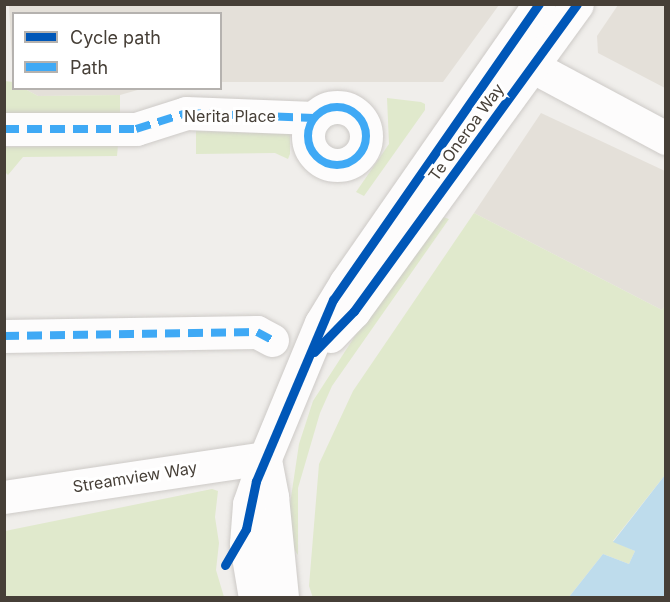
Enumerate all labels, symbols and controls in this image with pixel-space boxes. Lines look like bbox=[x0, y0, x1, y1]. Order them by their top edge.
legend bbox=[12, 12, 222, 90]
text: Cycle path bbox=[70, 27, 161, 48]
text: Path bbox=[70, 57, 108, 78]
street label: Te Oneroa Way bbox=[424, 80, 508, 184]
street label: Nerita Place bbox=[184, 106, 276, 126]
street label: Streamview Way bbox=[71, 458, 199, 496]

